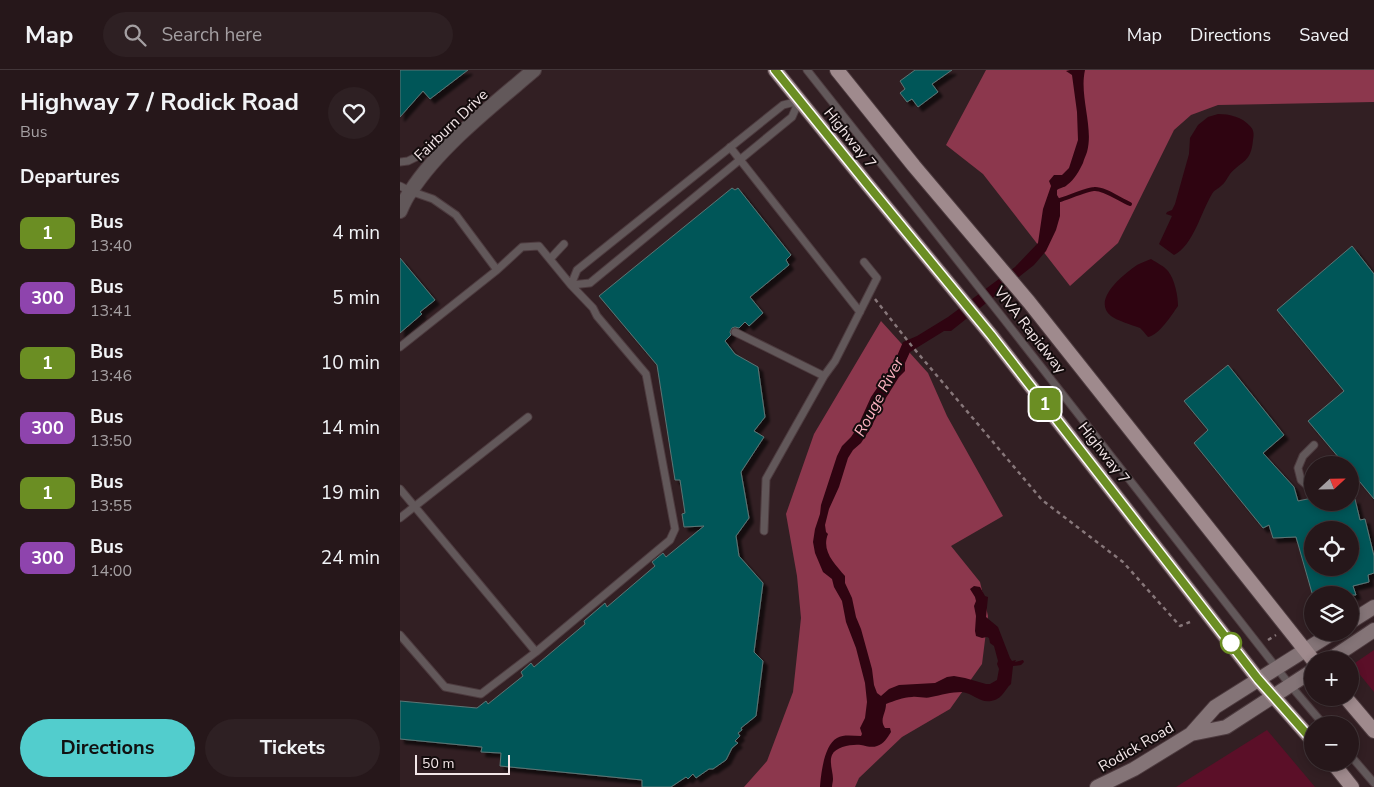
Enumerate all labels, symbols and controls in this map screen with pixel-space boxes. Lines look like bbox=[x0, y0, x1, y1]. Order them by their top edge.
search box bbox=[103, 12, 453, 57]
text: Map bbox=[25, 19, 73, 51]
icon: search bbox=[121, 21, 149, 49]
text: Search here bbox=[161, 22, 262, 48]
text: Map bbox=[1127, 23, 1162, 47]
text: Directions bbox=[1190, 23, 1271, 47]
text: Saved bbox=[1299, 23, 1349, 47]
street label: Fairburn Drive bbox=[410, 85, 492, 165]
text: Highway 7 / Rodick Road bbox=[20, 86, 299, 118]
button: heart bbox=[328, 87, 380, 139]
street label: Highway 7 bbox=[819, 103, 881, 173]
text: Bus bbox=[20, 121, 48, 143]
text: Departures bbox=[20, 164, 120, 190]
text: Bus bbox=[90, 209, 123, 235]
text: 4 min bbox=[332, 220, 380, 246]
text: 1 bbox=[42, 221, 53, 245]
text: 13:40 bbox=[90, 235, 132, 257]
text: Bus bbox=[90, 274, 123, 300]
street label: VIVA Rapidway bbox=[989, 282, 1071, 378]
text: 5 min bbox=[332, 285, 380, 311]
text: 300 bbox=[31, 286, 64, 310]
text: 13:41 bbox=[90, 300, 132, 322]
text: Bus bbox=[90, 339, 123, 365]
text: 10 min bbox=[321, 350, 380, 376]
text: 1 bbox=[42, 351, 53, 375]
water label: Rouge River bbox=[849, 352, 910, 441]
text: 13:46 bbox=[90, 365, 132, 387]
line badge: 1 bbox=[1029, 388, 1061, 420]
text: 1 bbox=[1040, 392, 1050, 416]
text: Bus bbox=[90, 404, 123, 430]
text: 14 min bbox=[321, 415, 380, 441]
text: 300 bbox=[31, 416, 64, 440]
street label: Highway 7 bbox=[1074, 418, 1134, 488]
text: 13:50 bbox=[90, 430, 132, 452]
north arrow bbox=[1304, 456, 1359, 511]
map controls bbox=[1304, 456, 1359, 771]
text: Bus bbox=[90, 469, 123, 495]
text: 19 min bbox=[321, 480, 380, 506]
text: 1 bbox=[42, 481, 53, 505]
text: 13:55 bbox=[90, 495, 132, 517]
button: locate bbox=[1304, 521, 1359, 576]
text: Bus bbox=[90, 534, 123, 560]
text: 24 min bbox=[321, 545, 380, 571]
text: 300 bbox=[31, 546, 64, 570]
text: 14:00 bbox=[90, 560, 132, 582]
button: layers bbox=[1304, 586, 1359, 641]
unlabelled marker bbox=[1220, 632, 1242, 654]
button: + bbox=[1304, 651, 1359, 706]
button: − bbox=[1304, 716, 1359, 771]
street label: Rodick Road bbox=[1095, 717, 1177, 777]
button: Directions bbox=[20, 719, 195, 777]
button: Tickets bbox=[205, 719, 380, 777]
scale bar bbox=[415, 752, 510, 775]
text: 50 m bbox=[422, 754, 454, 773]

